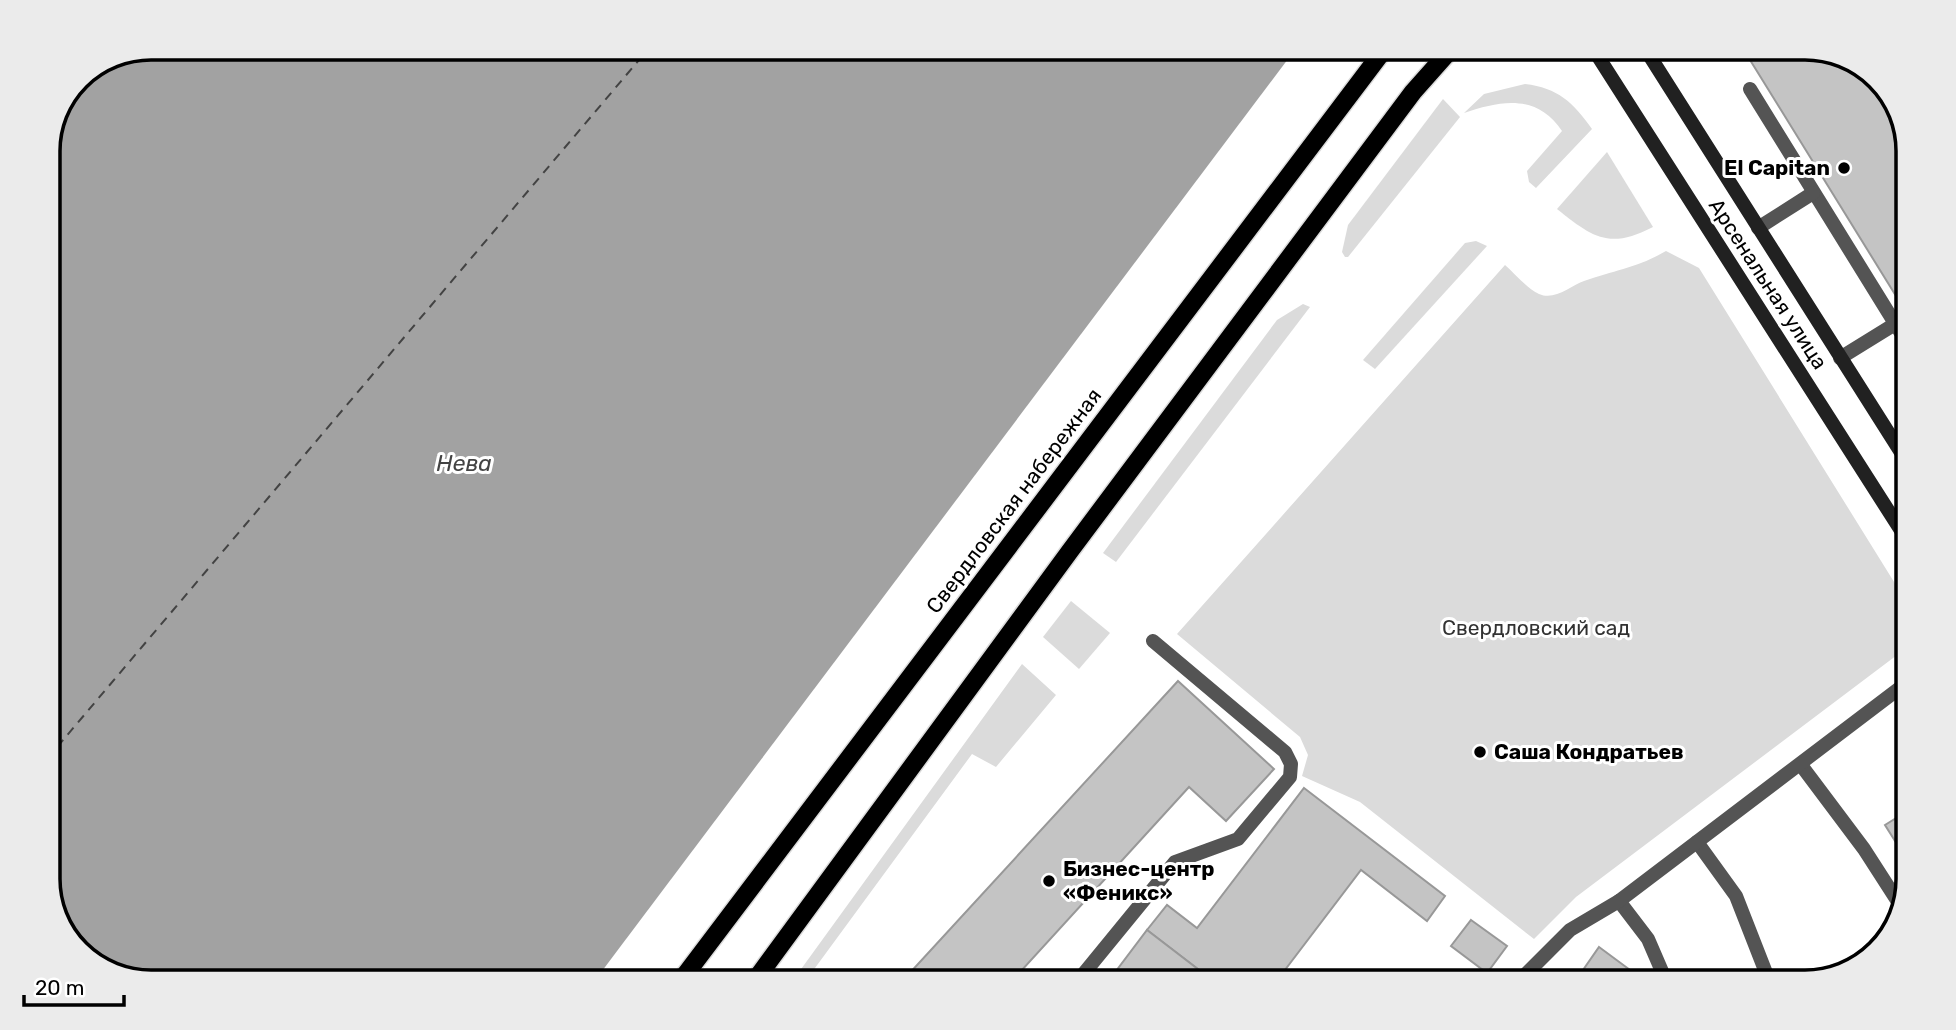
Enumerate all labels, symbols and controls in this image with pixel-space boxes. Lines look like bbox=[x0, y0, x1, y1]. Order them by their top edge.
place label: El Capitan bbox=[1724, 155, 1830, 180]
marker: El Capitan bbox=[1836, 160, 1852, 176]
street label: Арсенальная улица bbox=[1704, 194, 1833, 374]
street label: Свердловская набережная bbox=[921, 383, 1106, 618]
water label: Нева bbox=[436, 449, 492, 477]
park label: Свердловский сад bbox=[1442, 615, 1630, 640]
place label: Саша Кондратьев bbox=[1494, 739, 1684, 764]
marker: Саша Кондратьев bbox=[1472, 744, 1488, 760]
place label: Бизнес-центр «Феникс» bbox=[1063, 856, 1215, 905]
marker: Бизнес-центр «Феникс» bbox=[1041, 873, 1057, 889]
scale bar bbox=[24, 964, 124, 1008]
text: 20 m bbox=[35, 975, 84, 1000]

